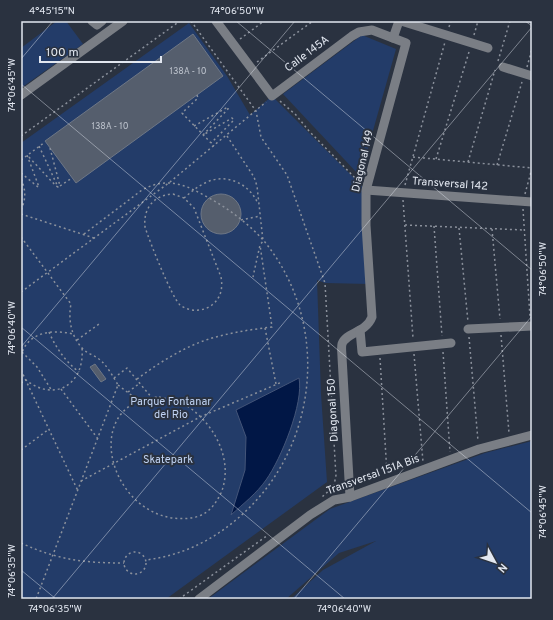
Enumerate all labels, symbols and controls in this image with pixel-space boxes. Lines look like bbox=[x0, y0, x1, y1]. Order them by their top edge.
text: 4°45'15"N bbox=[29, 5, 75, 18]
text: 74°06'50"W bbox=[210, 5, 264, 18]
street label: Calle 145A bbox=[282, 33, 332, 75]
scale bar bbox=[40, 38, 161, 64]
text: 100 m bbox=[46, 45, 79, 61]
text: 74°06'45"W bbox=[6, 58, 19, 112]
house number: 138A - 10 bbox=[170, 66, 207, 77]
house number: 138A - 10 bbox=[92, 121, 129, 132]
street label: Diagonal 149 bbox=[349, 129, 377, 193]
street label: Transversal 142 bbox=[412, 174, 488, 194]
text: 74°06'50"W bbox=[537, 242, 550, 296]
text: 74°06'40"W bbox=[6, 301, 19, 355]
street label: Diagonal 150 bbox=[324, 378, 342, 442]
park label: Parque Fontanar del Rio bbox=[130, 395, 212, 422]
street label: Transversal 151A Bis bbox=[324, 452, 422, 498]
park label: Skatepark bbox=[143, 453, 193, 467]
text: 74°06'45"W bbox=[537, 485, 550, 539]
north arrow bbox=[475, 542, 515, 582]
text: 74°06'35"W bbox=[6, 544, 19, 598]
text: N bbox=[494, 560, 510, 575]
text: 74°06'35"W bbox=[28, 603, 82, 616]
text: 74°06'40"W bbox=[317, 603, 371, 616]

